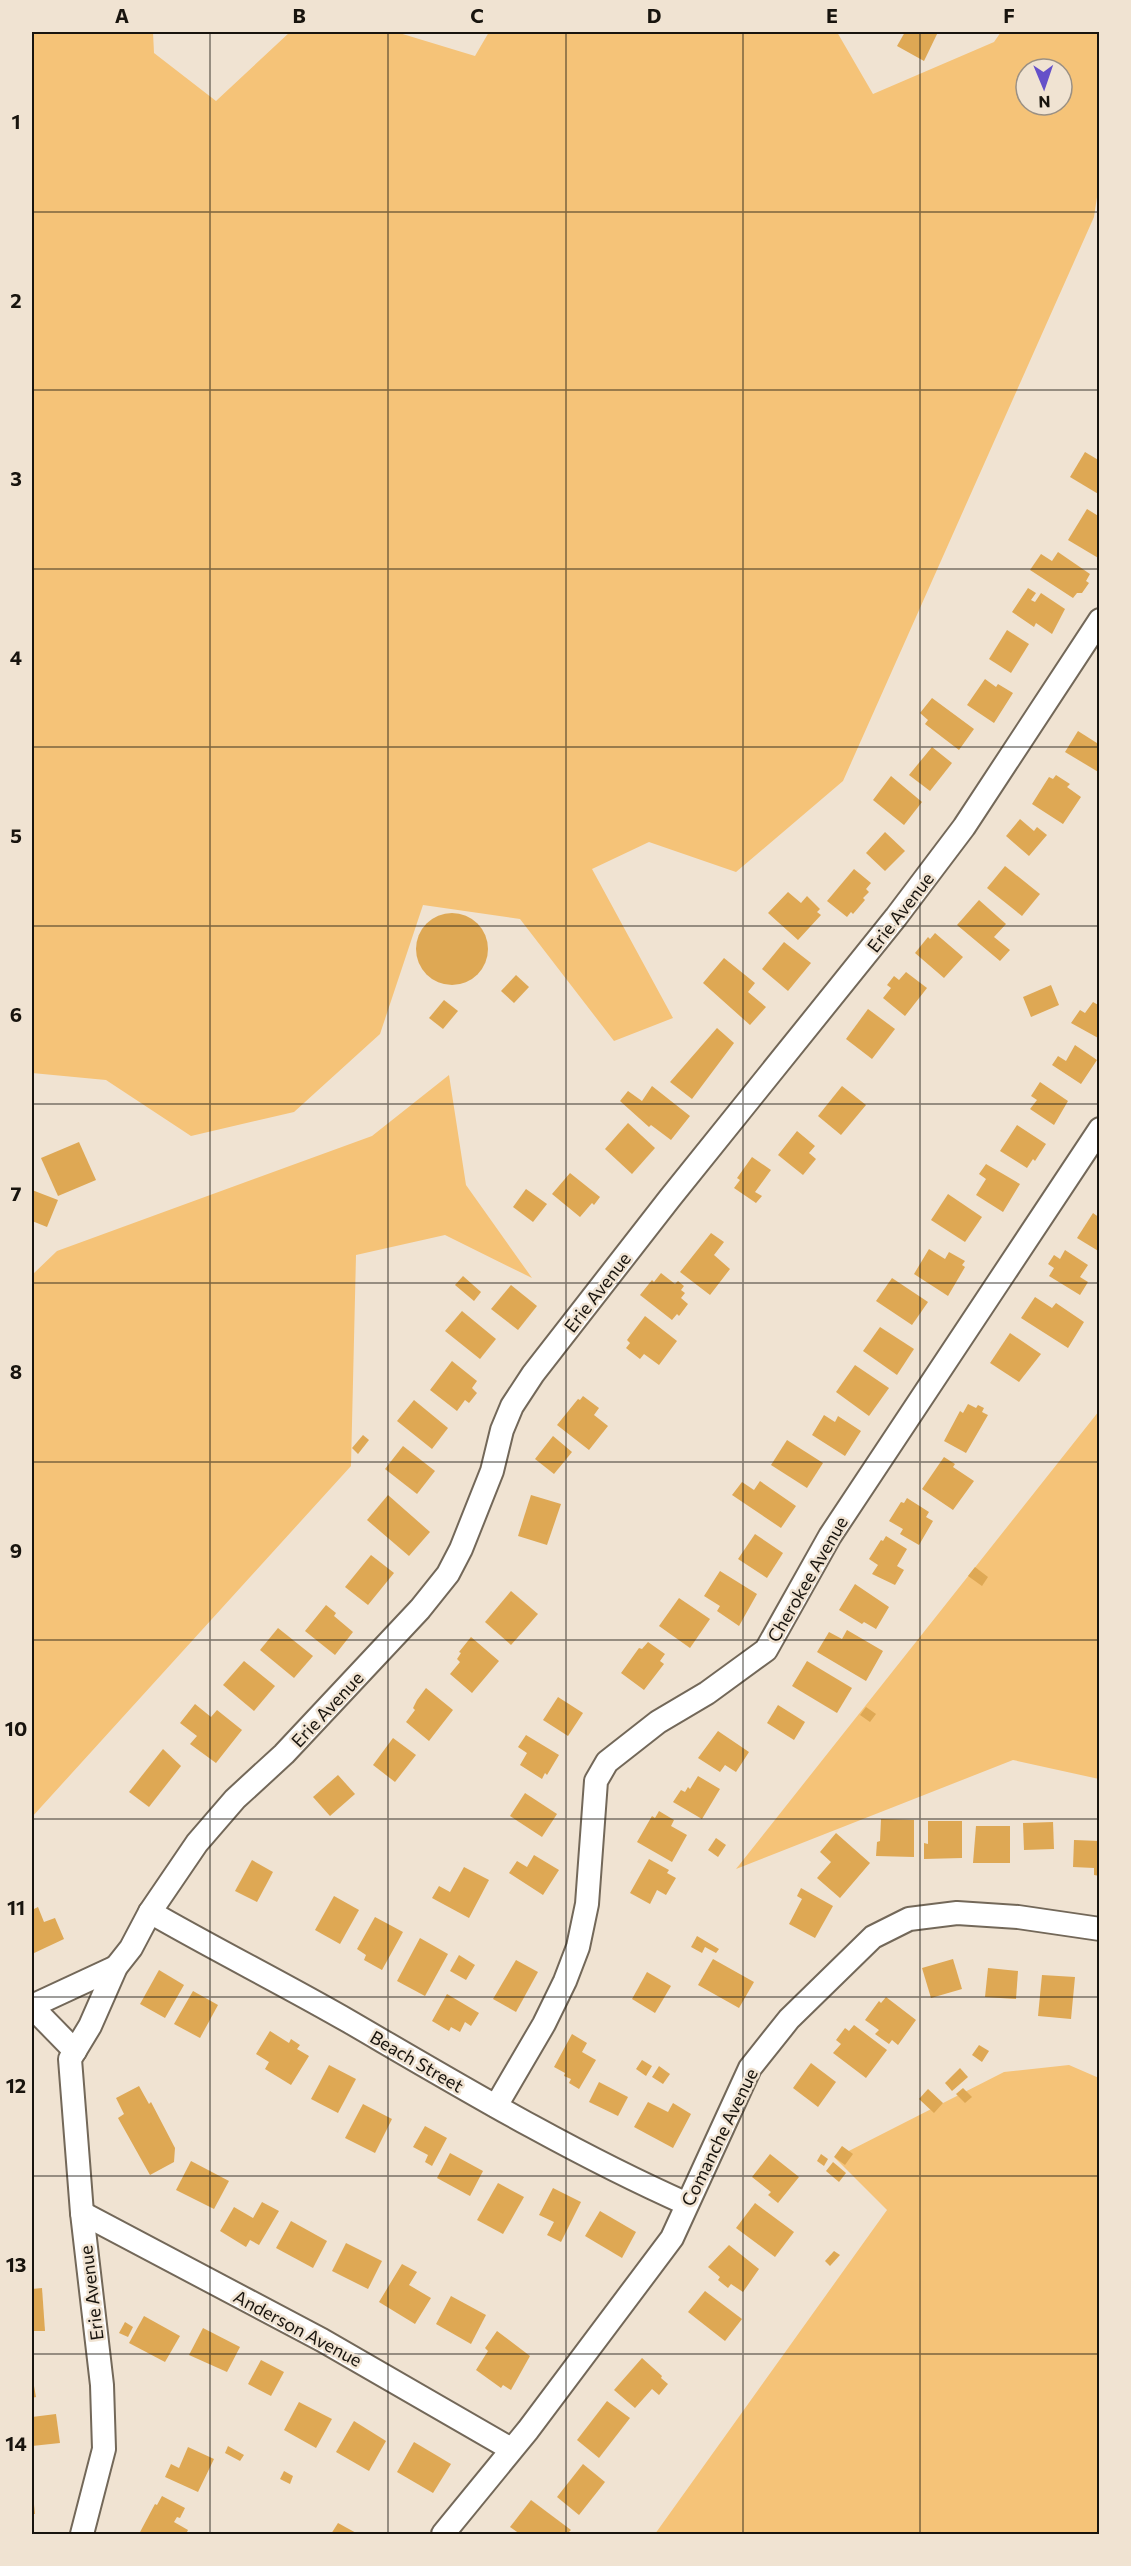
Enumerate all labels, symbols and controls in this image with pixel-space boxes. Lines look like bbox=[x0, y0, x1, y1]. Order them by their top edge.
text: A bbox=[115, 3, 129, 27]
text: B bbox=[292, 3, 306, 27]
text: C bbox=[470, 3, 484, 27]
text: D bbox=[647, 3, 661, 27]
text: E bbox=[826, 3, 838, 27]
text: F bbox=[1003, 3, 1015, 27]
north arrow bbox=[1014, 57, 1074, 117]
text: N bbox=[1038, 93, 1051, 112]
text: 1 bbox=[11, 109, 21, 133]
text: 2 bbox=[10, 288, 22, 312]
text: 3 bbox=[10, 466, 22, 490]
text: 4 bbox=[10, 645, 22, 669]
text: 5 bbox=[10, 823, 22, 847]
street label: Erie Avenue bbox=[862, 868, 938, 956]
text: 6 bbox=[10, 1002, 22, 1026]
text: 7 bbox=[11, 1181, 22, 1205]
street label: Erie Avenue bbox=[559, 1248, 635, 1336]
text: 8 bbox=[10, 1359, 22, 1383]
street label: Cherokee Avenue bbox=[762, 1512, 852, 1646]
text: 9 bbox=[10, 1538, 22, 1562]
street label: Erie Avenue bbox=[286, 1667, 368, 1751]
text: 10 bbox=[5, 1716, 27, 1740]
text: 11 bbox=[7, 1895, 25, 1919]
street label: Beach Street bbox=[366, 2025, 468, 2097]
street label: Comanche Avenue bbox=[676, 2064, 762, 2210]
text: 12 bbox=[6, 2073, 26, 2097]
street label: Erie Avenue bbox=[74, 2244, 108, 2342]
text: 13 bbox=[6, 2252, 26, 2276]
street label: Anderson Avenue bbox=[230, 2285, 366, 2371]
text: 14 bbox=[5, 2431, 27, 2455]

